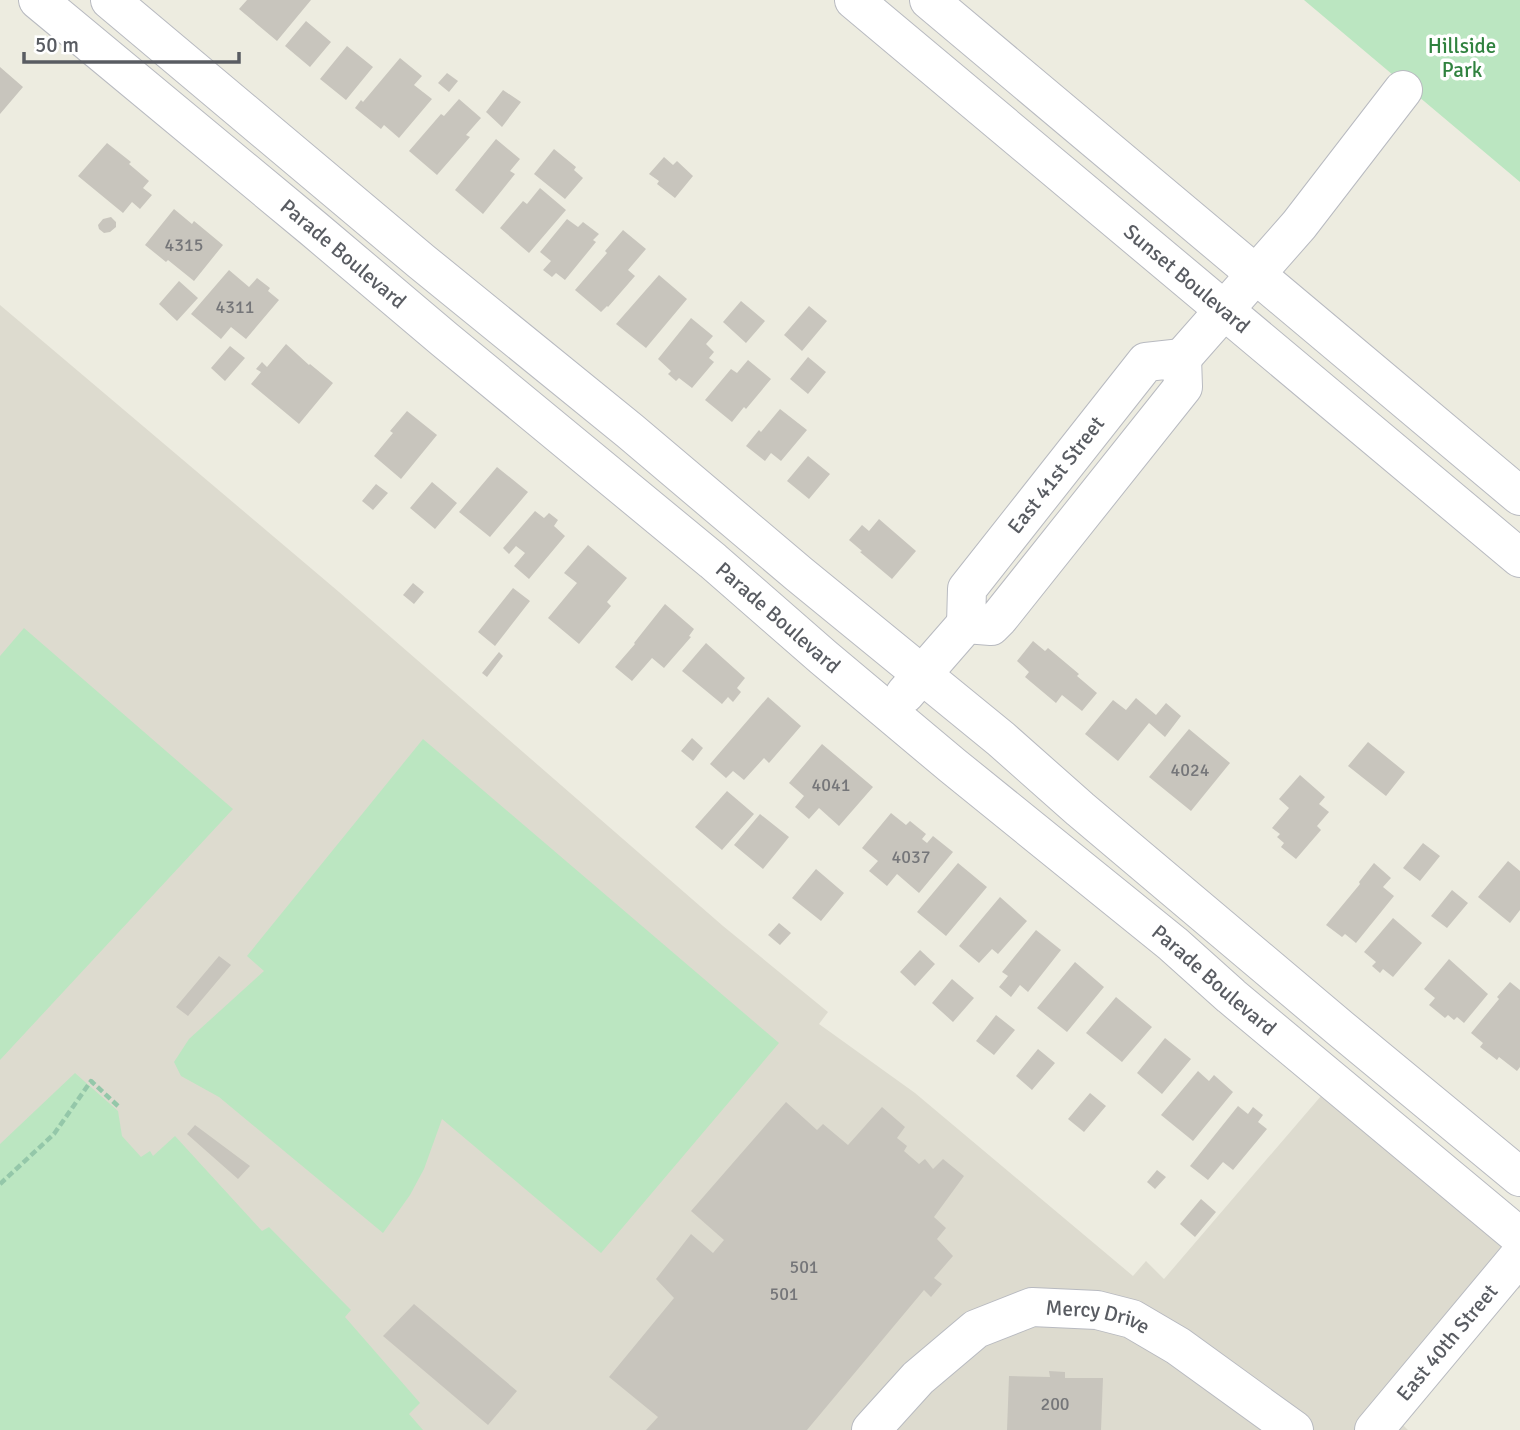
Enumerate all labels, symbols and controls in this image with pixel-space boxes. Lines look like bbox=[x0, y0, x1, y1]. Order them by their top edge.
scale bar bbox=[24, 21, 240, 65]
text: 50 m bbox=[35, 32, 79, 58]
park label: Hillside Park bbox=[1428, 33, 1496, 83]
street label: Parade Boulevard bbox=[275, 193, 412, 314]
street label: Sunset Boulevard bbox=[1118, 218, 1255, 339]
house number: 4315 bbox=[165, 234, 203, 256]
house number: 4311 bbox=[216, 296, 254, 318]
street label: East 41st Street bbox=[1002, 411, 1110, 539]
street label: Parade Boulevard bbox=[710, 556, 846, 679]
house number: 4024 bbox=[1171, 759, 1210, 781]
house number: 4041 bbox=[812, 774, 850, 796]
house number: 4037 bbox=[892, 846, 930, 868]
street label: Parade Boulevard bbox=[1146, 919, 1282, 1041]
house number: 501 bbox=[789, 1256, 819, 1278]
street label: East 40th Street bbox=[1391, 1279, 1503, 1406]
house number: 501 bbox=[769, 1283, 799, 1305]
street label: Mercy Drive bbox=[1045, 1295, 1155, 1340]
house number: 200 bbox=[1040, 1393, 1070, 1415]

